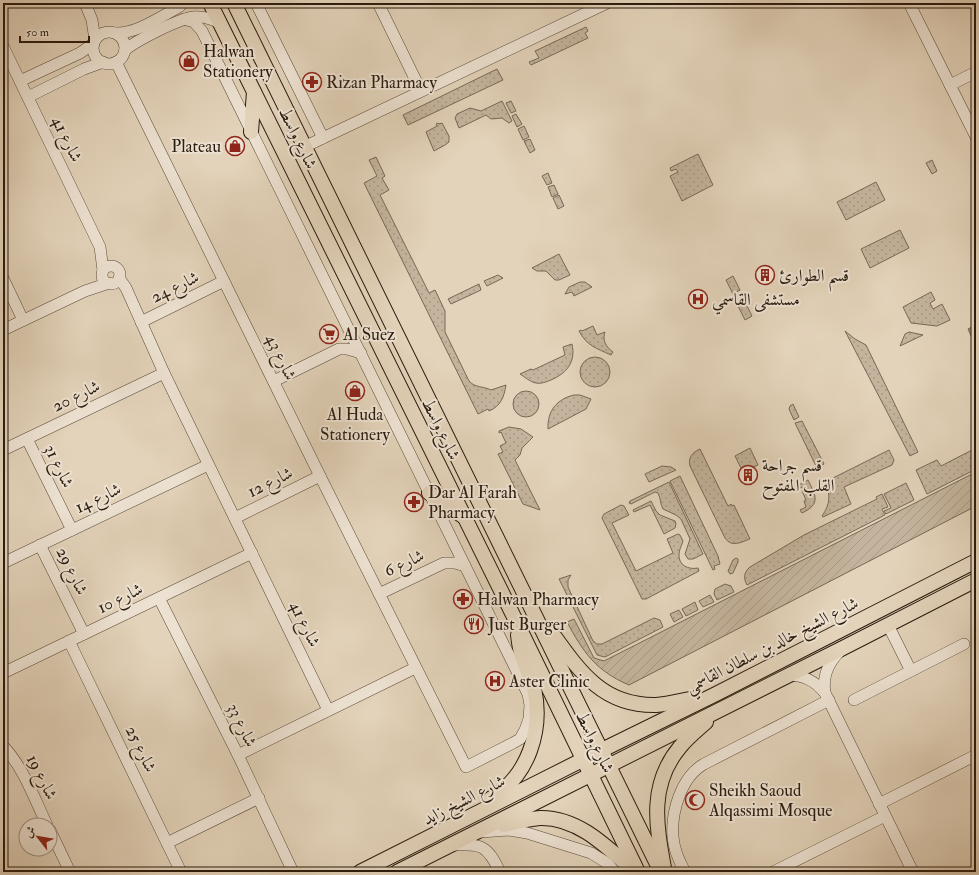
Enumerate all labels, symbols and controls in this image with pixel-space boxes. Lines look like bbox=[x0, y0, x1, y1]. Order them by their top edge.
scale bar bbox=[20, 18, 89, 44]
text: 50 m bbox=[26, 25, 50, 40]
place label: Halwan Stationery bbox=[203, 41, 273, 83]
shop icon: Halwan Stationery bbox=[178, 50, 200, 72]
pharmacy icon: Rizan Pharmacy bbox=[301, 71, 323, 93]
place label: Rizan Pharmacy bbox=[326, 72, 437, 94]
street label: شارع واسط bbox=[271, 104, 322, 174]
street label: شارع 41 bbox=[44, 113, 87, 167]
shop icon: Plateau bbox=[224, 135, 246, 157]
place label: Plateau bbox=[171, 136, 221, 157]
building icon: قسم الطوارئ bbox=[754, 264, 776, 286]
place label: قسم الطوارئ bbox=[779, 265, 849, 292]
street label: شارع 24 bbox=[148, 266, 204, 310]
hospital icon: مستشفى القاسمي bbox=[687, 288, 709, 310]
place label: مستشفى القاسمي bbox=[712, 289, 800, 315]
supermarket icon: Al Suez bbox=[318, 323, 340, 345]
place label: Al Suez bbox=[342, 324, 395, 345]
street label: شارع 43 bbox=[258, 330, 301, 385]
street label: شارع 20 bbox=[49, 376, 105, 419]
shop icon: Al Huda Stationery bbox=[344, 380, 366, 402]
street label: شارع واسط bbox=[414, 395, 465, 465]
place label: Al Huda Stationery bbox=[320, 404, 390, 446]
street label: شارع 31 bbox=[37, 441, 78, 492]
place label: قسم جراحة القلب المفتوح bbox=[762, 455, 835, 500]
street label: شارع 12 bbox=[244, 462, 297, 505]
building icon: قسم جراحة القلب المفتوح bbox=[737, 464, 759, 486]
street label: شارع 14 bbox=[72, 478, 126, 520]
place label: Dar Al Farah Pharmacy bbox=[428, 482, 517, 524]
pharmacy icon: Dar Al Farah Pharmacy bbox=[403, 491, 425, 513]
street label: شارع 29 bbox=[49, 544, 92, 600]
street label: شارع 6 bbox=[381, 545, 429, 584]
street label: شارع 10 bbox=[94, 578, 147, 621]
pharmacy icon: Halwan Pharmacy bbox=[452, 588, 474, 610]
place label: Halwan Pharmacy bbox=[477, 589, 599, 611]
street label: شارع الشيخ خالد بن سلطان القاسمي bbox=[682, 592, 864, 702]
street label: شارع 41 bbox=[282, 598, 325, 652]
restaurant icon: Just Burger bbox=[463, 613, 485, 635]
place label: Just Burger bbox=[487, 614, 567, 636]
hospital icon: Aster Clinic bbox=[484, 670, 506, 692]
place label: Aster Clinic bbox=[508, 671, 590, 692]
street label: شارع 33 bbox=[220, 700, 262, 752]
street label: شارع واسط bbox=[568, 708, 619, 778]
street label: شارع 25 bbox=[118, 722, 161, 777]
street label: شارع 19 bbox=[19, 751, 62, 804]
street label: شارع الشيخ زايد bbox=[419, 770, 511, 834]
place label: Sheikh Saoud Alqassimi Mosque bbox=[708, 780, 832, 821]
mosque icon: Sheikh Saoud Alqassimi Mosque bbox=[684, 789, 706, 811]
north arrow bbox=[18, 817, 58, 857]
text: ش bbox=[21, 824, 38, 840]

